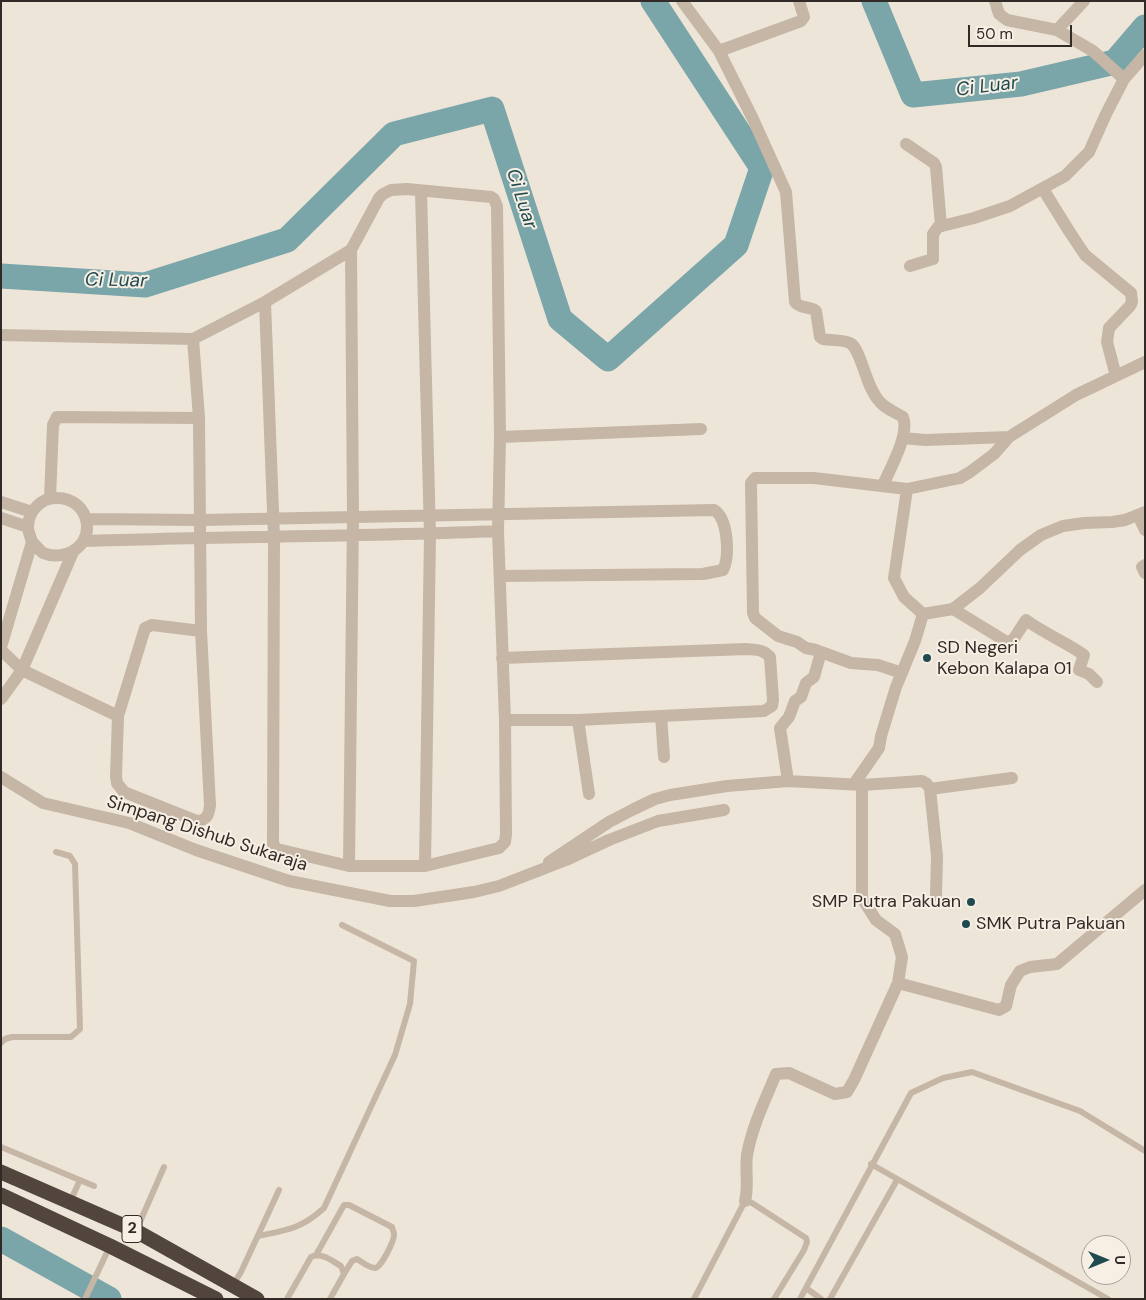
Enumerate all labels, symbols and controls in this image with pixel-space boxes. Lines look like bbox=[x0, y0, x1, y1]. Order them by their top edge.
scale bar bbox=[971, 15, 1075, 47]
text: 50 m bbox=[976, 24, 1013, 44]
water label: Ci Luar bbox=[955, 72, 1019, 102]
water label: Ci Luar bbox=[501, 166, 541, 232]
water label: Ci Luar bbox=[85, 269, 147, 293]
place label: SD Negeri Kebon Kalapa 01 bbox=[937, 637, 1072, 680]
marker: SD Negeri Kebon Kalapa 01 bbox=[921, 652, 933, 664]
street label: Simpang Dishub Sukaraja bbox=[104, 791, 310, 877]
place label: SMP Putra Pakuan bbox=[812, 891, 961, 913]
marker: SMP Putra Pakuan bbox=[965, 896, 977, 908]
place label: SMK Putra Pakuan bbox=[976, 913, 1125, 935]
marker: SMK Putra Pakuan bbox=[960, 918, 972, 930]
road number: 2 bbox=[122, 1216, 142, 1242]
north arrow bbox=[1081, 1235, 1131, 1285]
text: U bbox=[1111, 1255, 1129, 1265]

